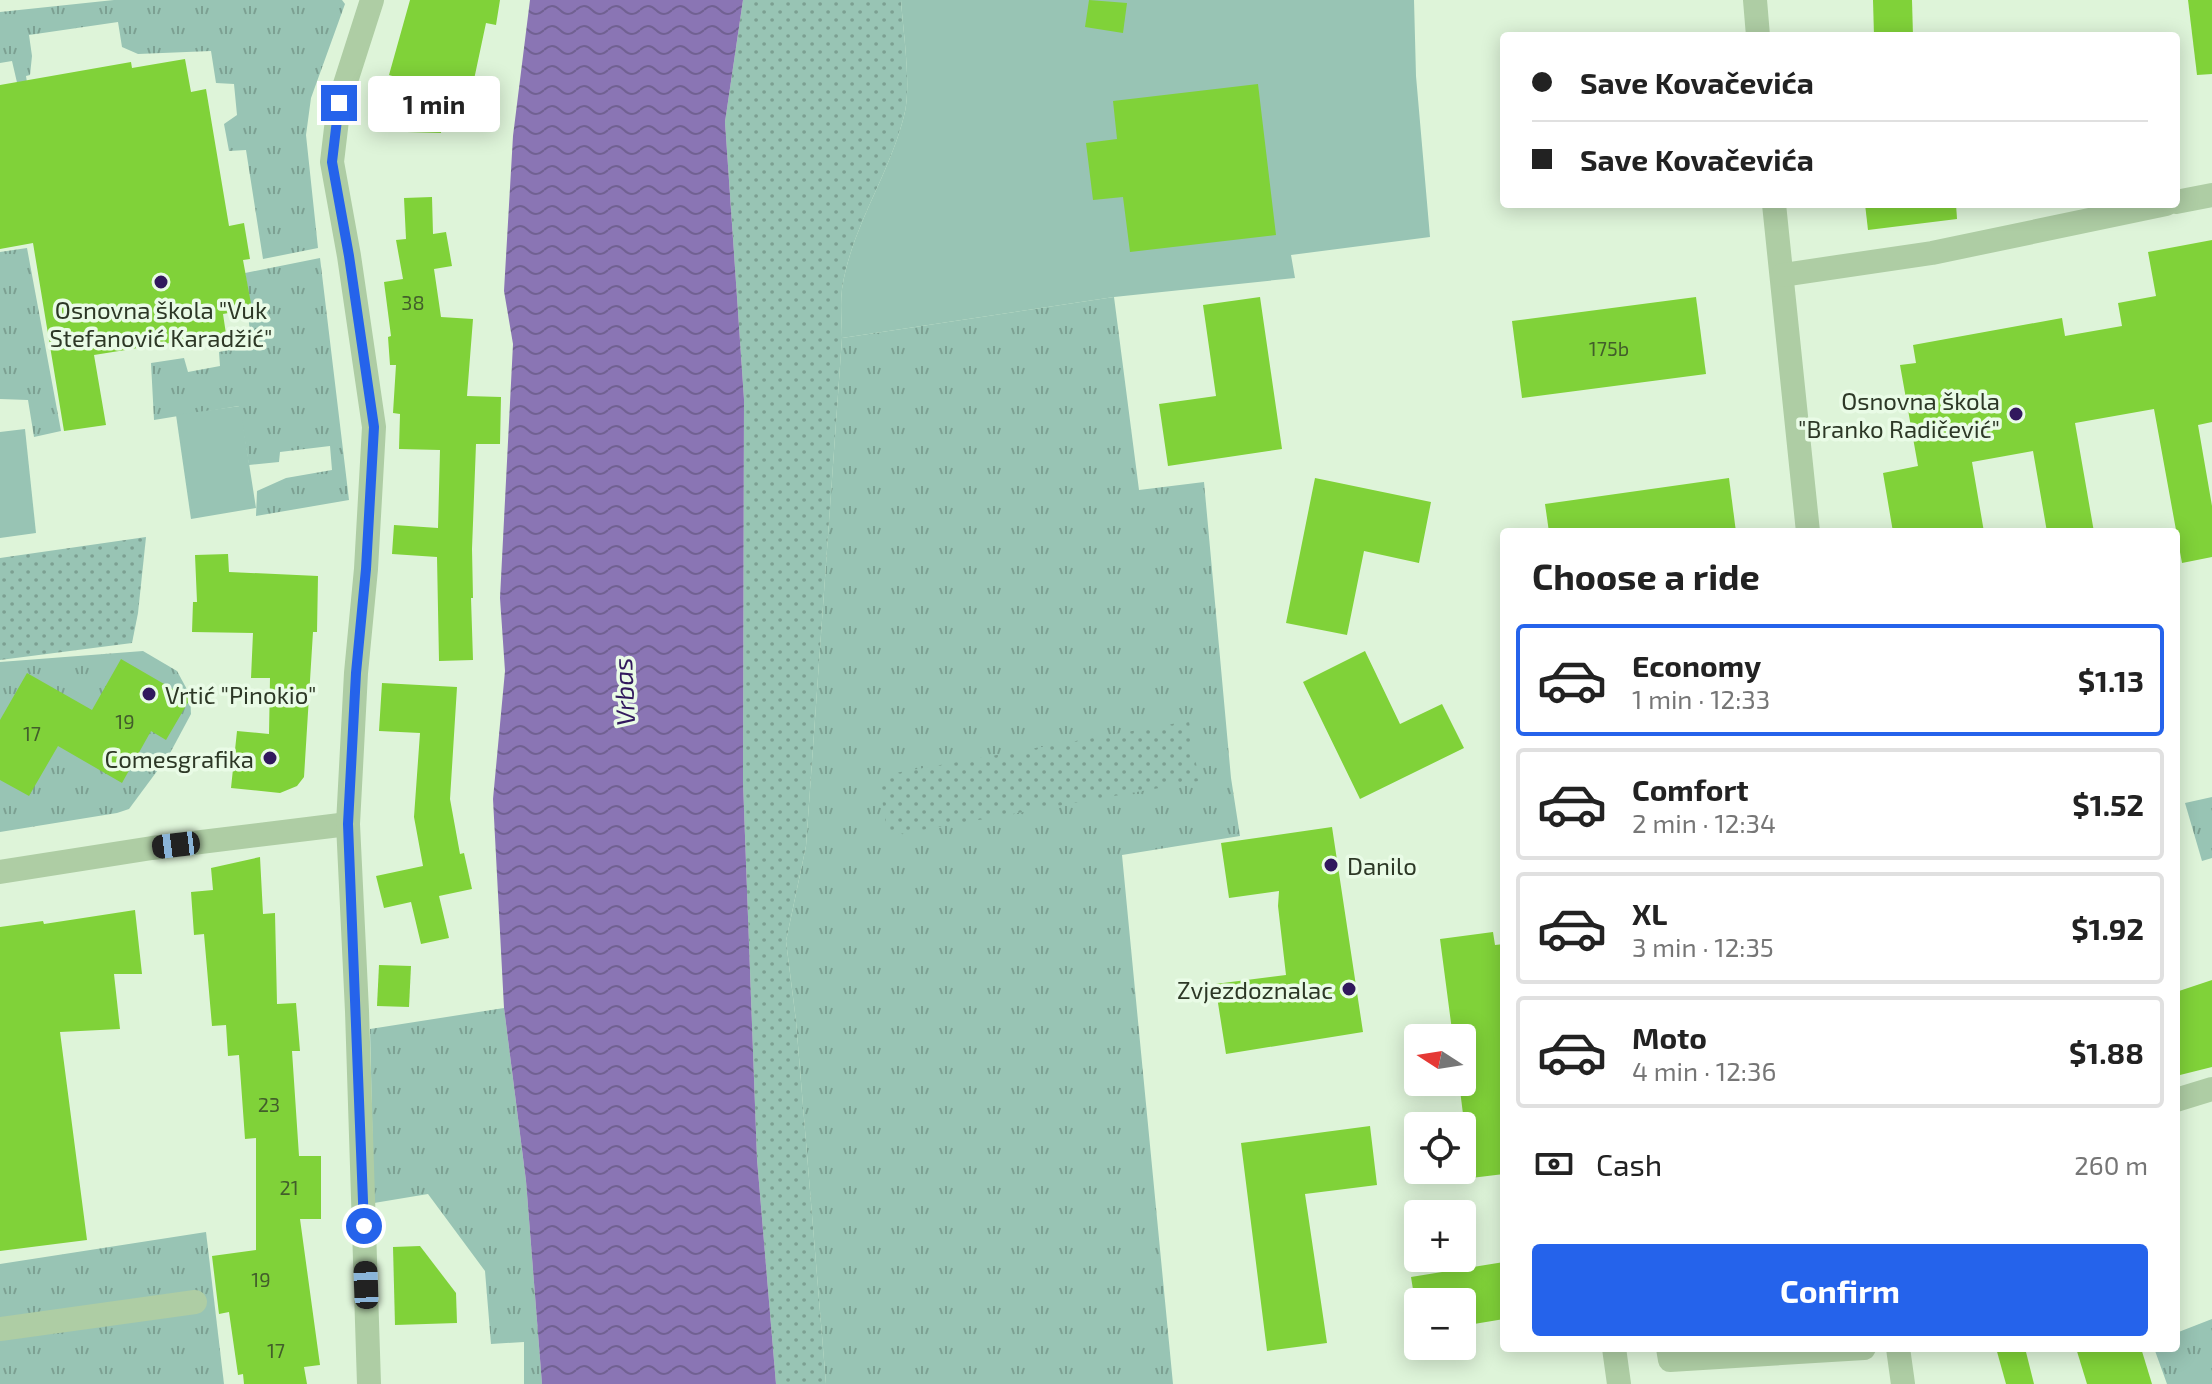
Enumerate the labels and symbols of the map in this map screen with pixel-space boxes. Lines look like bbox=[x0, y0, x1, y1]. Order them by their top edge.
callout: 1 min bbox=[367, 75, 499, 131]
route end bbox=[321, 85, 357, 121]
marker: Osnovna škola "Vuk Stefanović Karadžić" bbox=[152, 273, 170, 291]
house number: 38 bbox=[401, 290, 425, 314]
place label: Osnovna škola "Vuk Stefanović Karadžić" bbox=[49, 295, 273, 352]
house number: 175b bbox=[1589, 336, 1629, 360]
place label: Osnovna škola "Branko Radičević" bbox=[1798, 386, 2000, 443]
marker: Osnovna škola "Branko Radičević" bbox=[2007, 405, 2025, 423]
water label: Vrbas bbox=[606, 657, 640, 727]
place label: Vrtić "Pinokio" bbox=[165, 680, 317, 709]
marker: Vrtić "Pinokio" bbox=[140, 685, 158, 703]
house number: 19 bbox=[115, 709, 135, 733]
house number: 17 bbox=[23, 721, 41, 745]
place label: Comesgrafika bbox=[104, 744, 254, 773]
marker: Comesgrafika bbox=[261, 749, 279, 767]
car bbox=[151, 830, 201, 860]
place label: Danilo bbox=[1347, 851, 1417, 880]
marker: Danilo bbox=[1322, 856, 1340, 874]
place label: Zvjezdoznalac bbox=[1177, 975, 1333, 1004]
marker: Zvjezdoznalac bbox=[1340, 980, 1358, 998]
north arrow bbox=[1404, 1024, 1476, 1096]
house number: 23 bbox=[258, 1092, 280, 1116]
house number: 21 bbox=[279, 1175, 299, 1199]
route start bbox=[346, 1208, 382, 1244]
car bbox=[353, 1261, 379, 1309]
house number: 19 bbox=[251, 1267, 271, 1291]
house number: 17 bbox=[267, 1338, 285, 1362]

